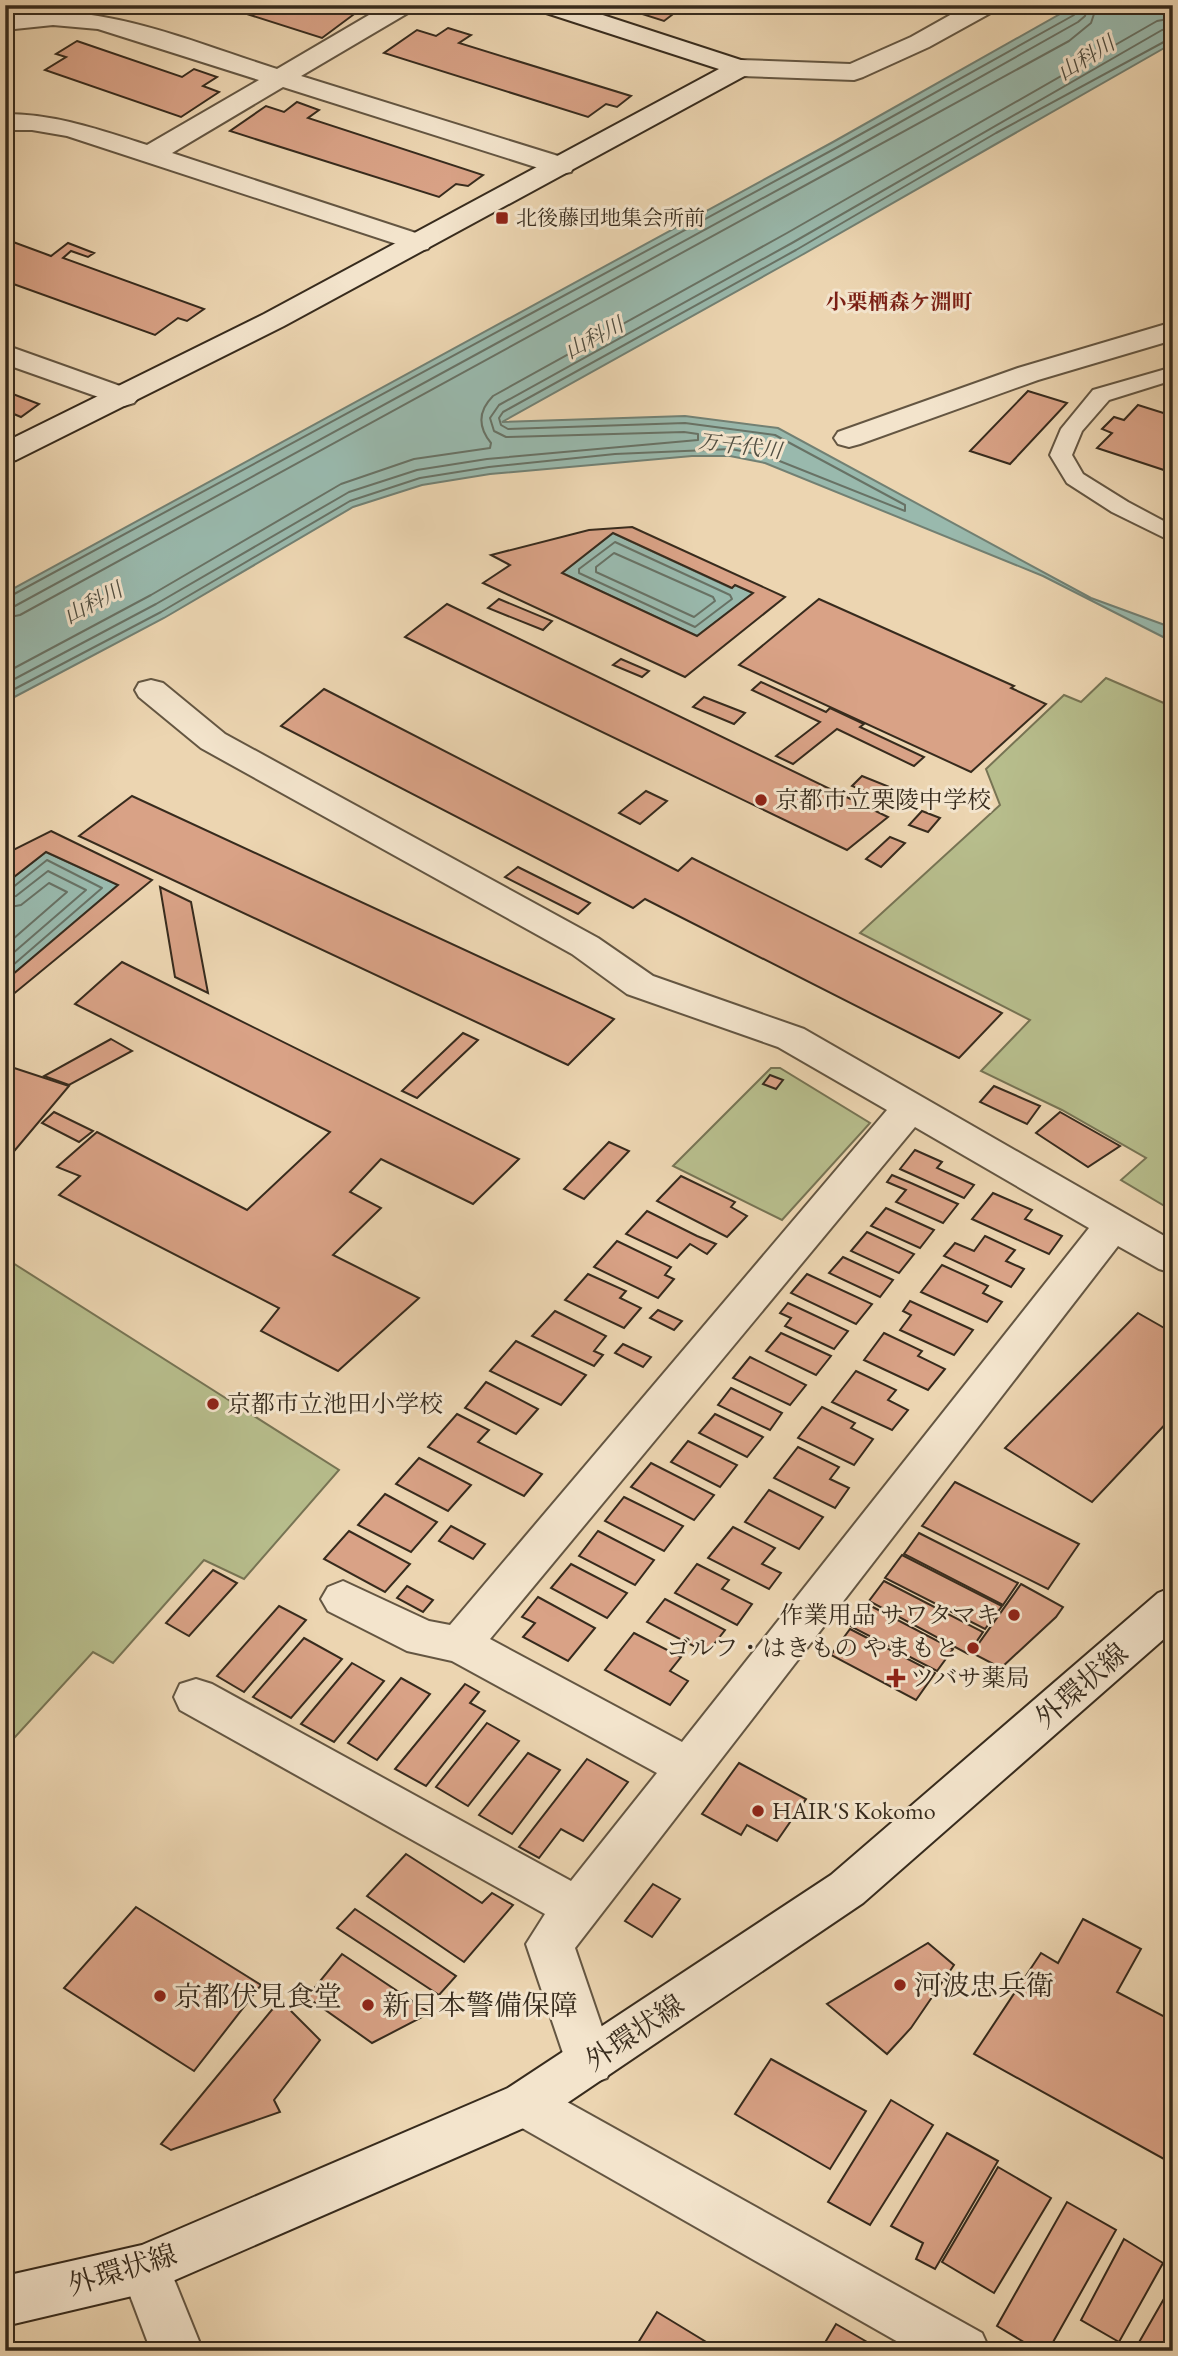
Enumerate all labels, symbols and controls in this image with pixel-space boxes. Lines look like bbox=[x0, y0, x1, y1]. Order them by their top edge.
water label: 山科川 bbox=[1052, 28, 1121, 86]
place label: 北後藤団地集会所前 bbox=[516, 204, 705, 231]
marker: 北後藤団地集会所前 bbox=[494, 210, 510, 226]
district label: 小栗栖森ケ淵町 bbox=[826, 288, 973, 315]
water label: 山科川 bbox=[560, 310, 630, 364]
water label: 万千代川 bbox=[697, 427, 785, 464]
water label: 山科川 bbox=[59, 575, 129, 629]
place label: 京都市立栗陵中学校 bbox=[775, 784, 991, 815]
marker: 京都市立栗陵中学校 bbox=[753, 792, 769, 808]
place label: 京都市立池田小学校 bbox=[227, 1388, 443, 1419]
marker: 京都市立池田小学校 bbox=[205, 1396, 221, 1412]
place label: 作業用品 サワタマキ bbox=[779, 1599, 1000, 1630]
marker: 作業用品 サワタマキ bbox=[1006, 1607, 1022, 1623]
place label: ゴルフ・はきもの やまもと bbox=[666, 1632, 959, 1663]
street label: 外環状線 bbox=[1027, 1635, 1135, 1735]
marker: ゴルフ・はきもの やまもと bbox=[965, 1640, 981, 1656]
place label: ツバサ薬局 bbox=[910, 1662, 1030, 1693]
marker: ツバサ薬局 bbox=[888, 1670, 904, 1686]
place label: HAIR'S Kokomo bbox=[772, 1795, 936, 1826]
marker: HAIR'S Kokomo bbox=[750, 1803, 766, 1819]
place label: 河波忠兵衛 bbox=[914, 1967, 1054, 2003]
marker: 河波忠兵衛 bbox=[892, 1977, 908, 1993]
place label: 京都伏見食堂 bbox=[174, 1978, 342, 2014]
street label: 外環状線 bbox=[578, 1986, 690, 2078]
place label: 新日本警備保障 bbox=[382, 1987, 578, 2023]
marker: 京都伏見食堂 bbox=[152, 1988, 168, 2004]
marker: 新日本警備保障 bbox=[360, 1997, 376, 2013]
street label: 外環状線 bbox=[63, 2235, 181, 2303]

